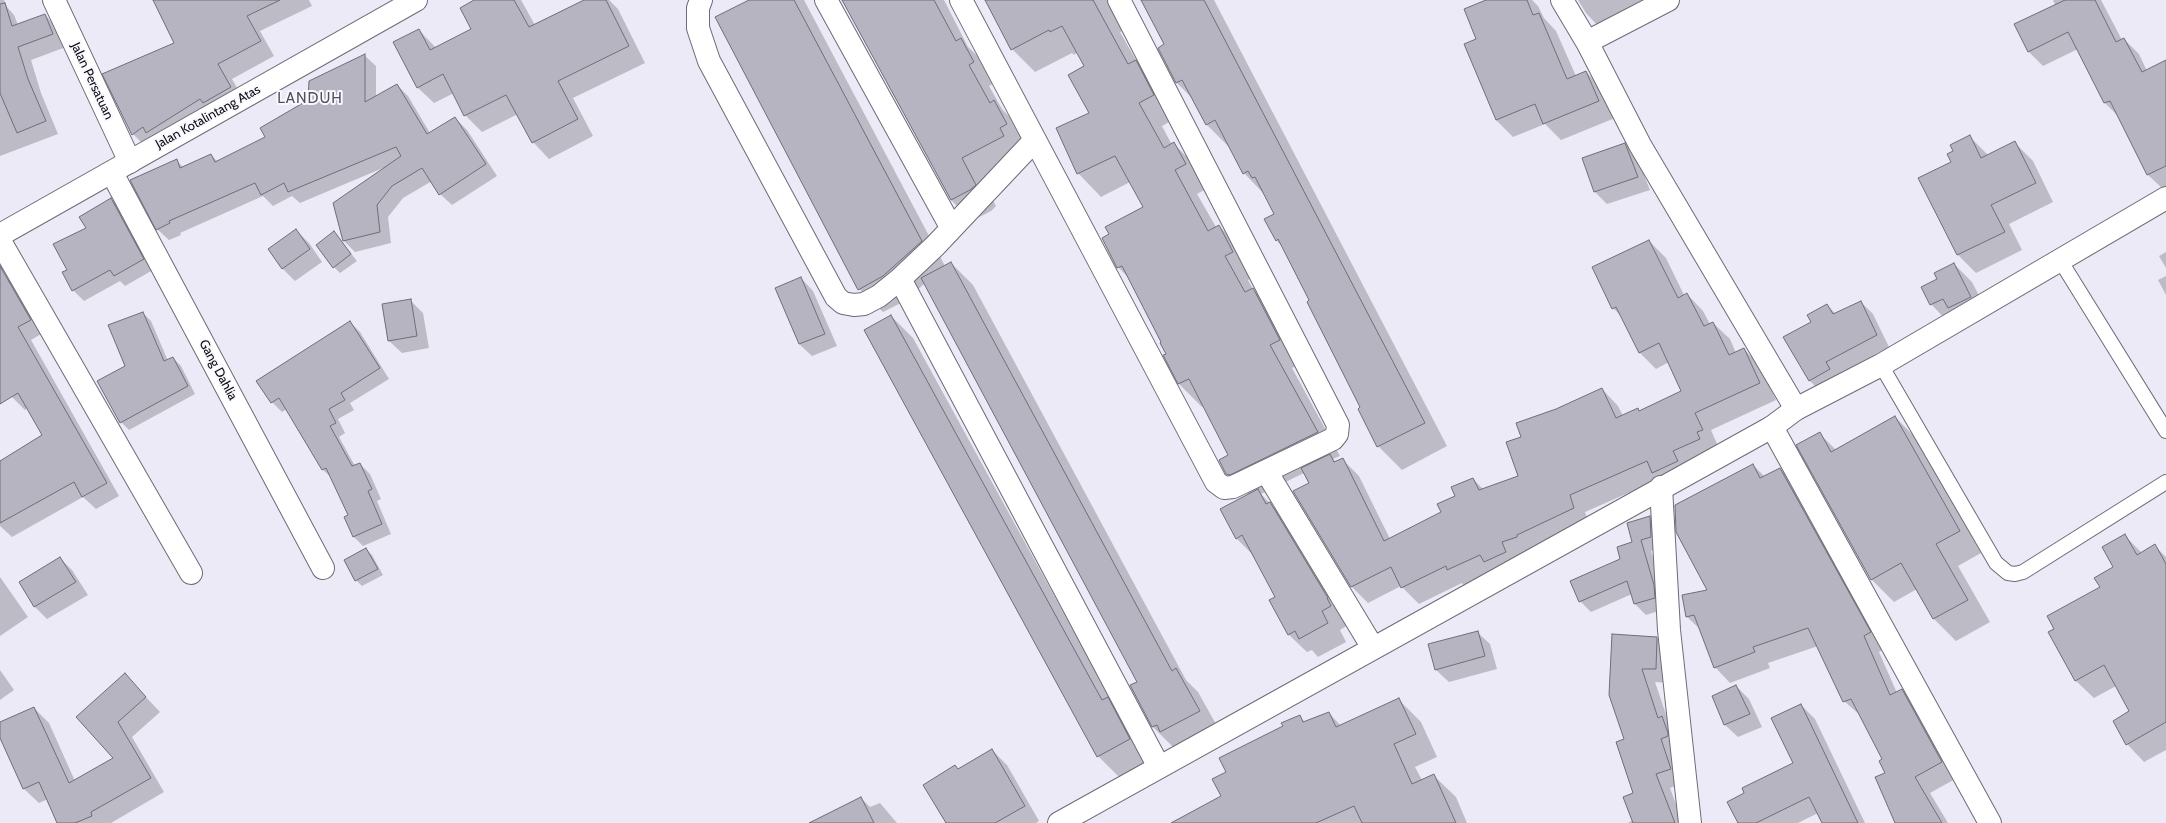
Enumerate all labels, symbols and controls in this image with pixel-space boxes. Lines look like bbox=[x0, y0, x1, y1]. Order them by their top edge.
street label: Jalan Persatuan bbox=[67, 40, 117, 122]
street label: Jalan Kotalintang Atas bbox=[153, 82, 263, 152]
district label: LANDUH bbox=[277, 90, 343, 108]
street label: Gang Dahlia bbox=[196, 337, 240, 403]

